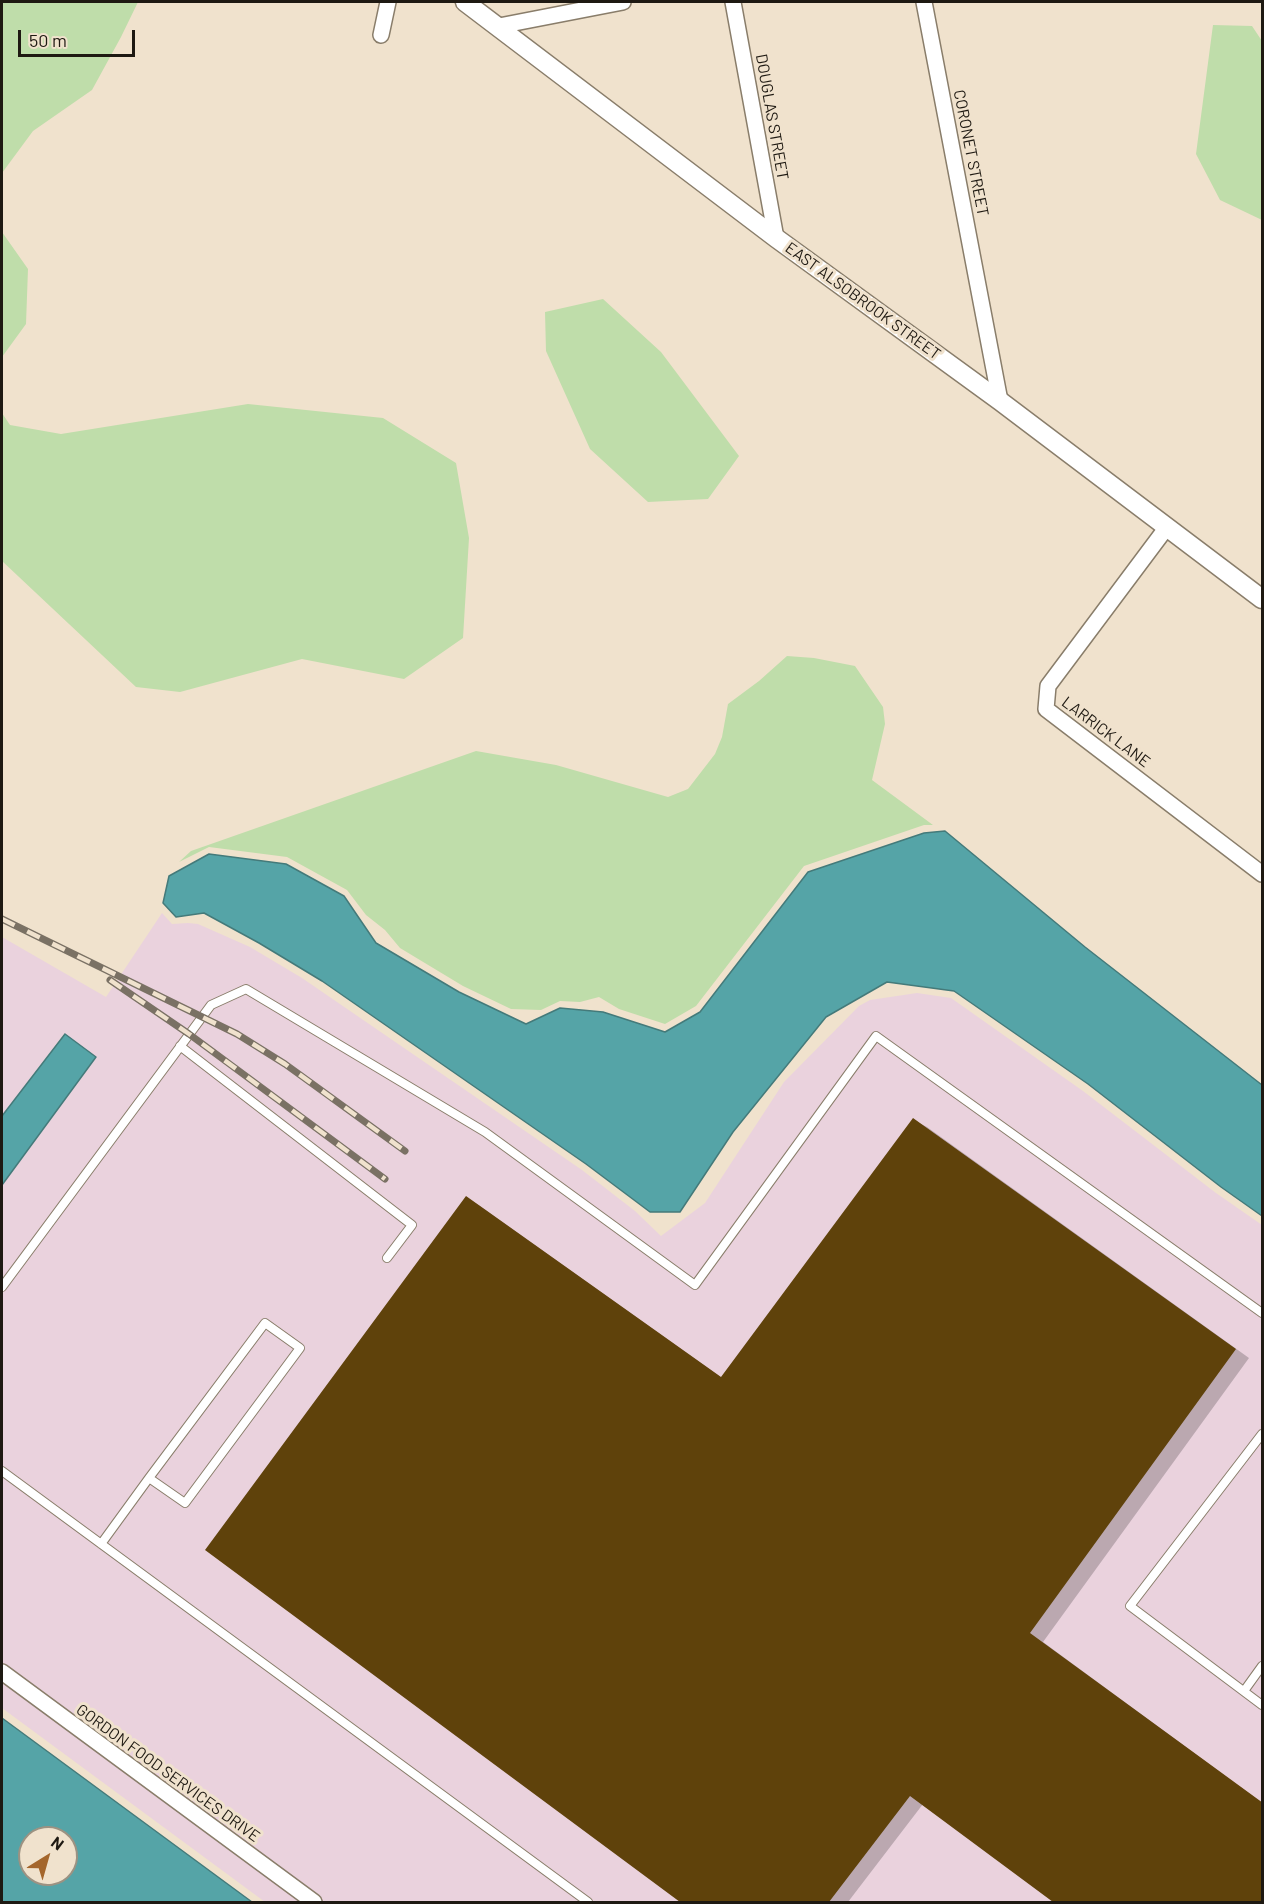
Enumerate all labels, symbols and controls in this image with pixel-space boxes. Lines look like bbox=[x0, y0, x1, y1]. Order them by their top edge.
scale bar bbox=[21, 18, 138, 56]
text: 50 m bbox=[29, 29, 67, 51]
street label: DOUGLAS STREET bbox=[751, 53, 793, 181]
street label: CORONET STREET bbox=[949, 88, 993, 218]
street label: EAST ALSOBROOK STREET bbox=[782, 238, 944, 364]
street label: LARRICK LANE bbox=[1058, 693, 1154, 771]
street label: GORDON FOOD SERVICES DRIVE bbox=[72, 1700, 264, 1846]
north arrow bbox=[18, 1826, 78, 1886]
text: N bbox=[48, 1832, 68, 1854]

